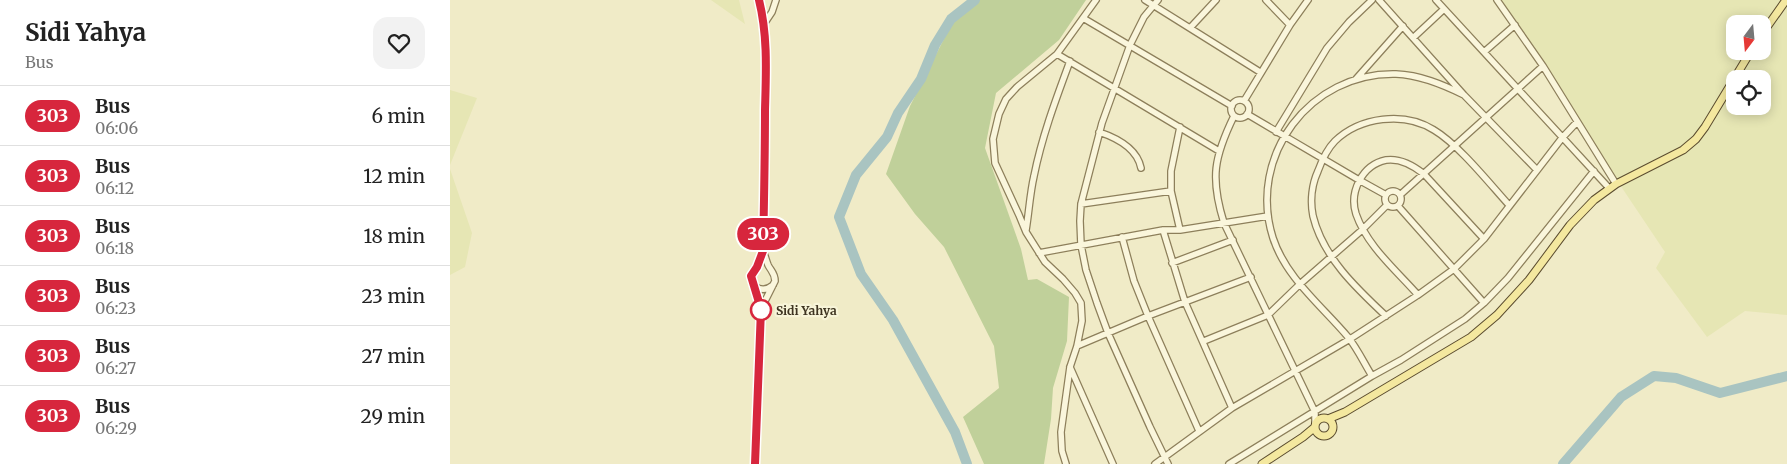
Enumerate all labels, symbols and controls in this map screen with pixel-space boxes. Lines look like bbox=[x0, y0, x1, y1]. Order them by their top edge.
north arrow bbox=[1726, 15, 1771, 60]
map controls bbox=[1726, 15, 1771, 115]
text: Sidi Yahya bbox=[25, 17, 146, 48]
button: heart bbox=[373, 17, 425, 69]
text: Bus bbox=[25, 52, 54, 72]
button: locate bbox=[1726, 70, 1771, 115]
text: Bus bbox=[95, 94, 130, 118]
text: 303 bbox=[37, 104, 68, 127]
text: 6 min bbox=[371, 104, 425, 128]
text: 06:06 bbox=[95, 118, 138, 138]
text: Bus bbox=[95, 154, 130, 178]
text: 303 bbox=[37, 164, 68, 187]
text: 12 min bbox=[363, 164, 425, 188]
text: 06:12 bbox=[95, 178, 134, 198]
text: Bus bbox=[95, 214, 130, 238]
line badge: 303 bbox=[734, 218, 792, 250]
text: 303 bbox=[747, 222, 779, 245]
text: 303 bbox=[37, 224, 68, 247]
text: 18 min bbox=[364, 224, 425, 248]
text: 06:18 bbox=[95, 238, 134, 258]
text: Bus bbox=[95, 274, 130, 298]
text: 303 bbox=[37, 284, 68, 307]
text: 23 min bbox=[361, 284, 425, 308]
text: 06:23 bbox=[95, 298, 136, 318]
marker: Sidi Yahya bbox=[750, 299, 772, 321]
place label: Sidi Yahya bbox=[776, 303, 837, 318]
text: Bus bbox=[95, 334, 130, 358]
text: 303 bbox=[37, 344, 68, 367]
text: 27 min bbox=[361, 344, 425, 368]
text: 06:27 bbox=[95, 358, 136, 378]
text: Bus bbox=[95, 394, 130, 418]
text: 303 bbox=[37, 404, 68, 427]
text: 29 min bbox=[361, 404, 425, 428]
text: 06:29 bbox=[95, 418, 137, 438]

